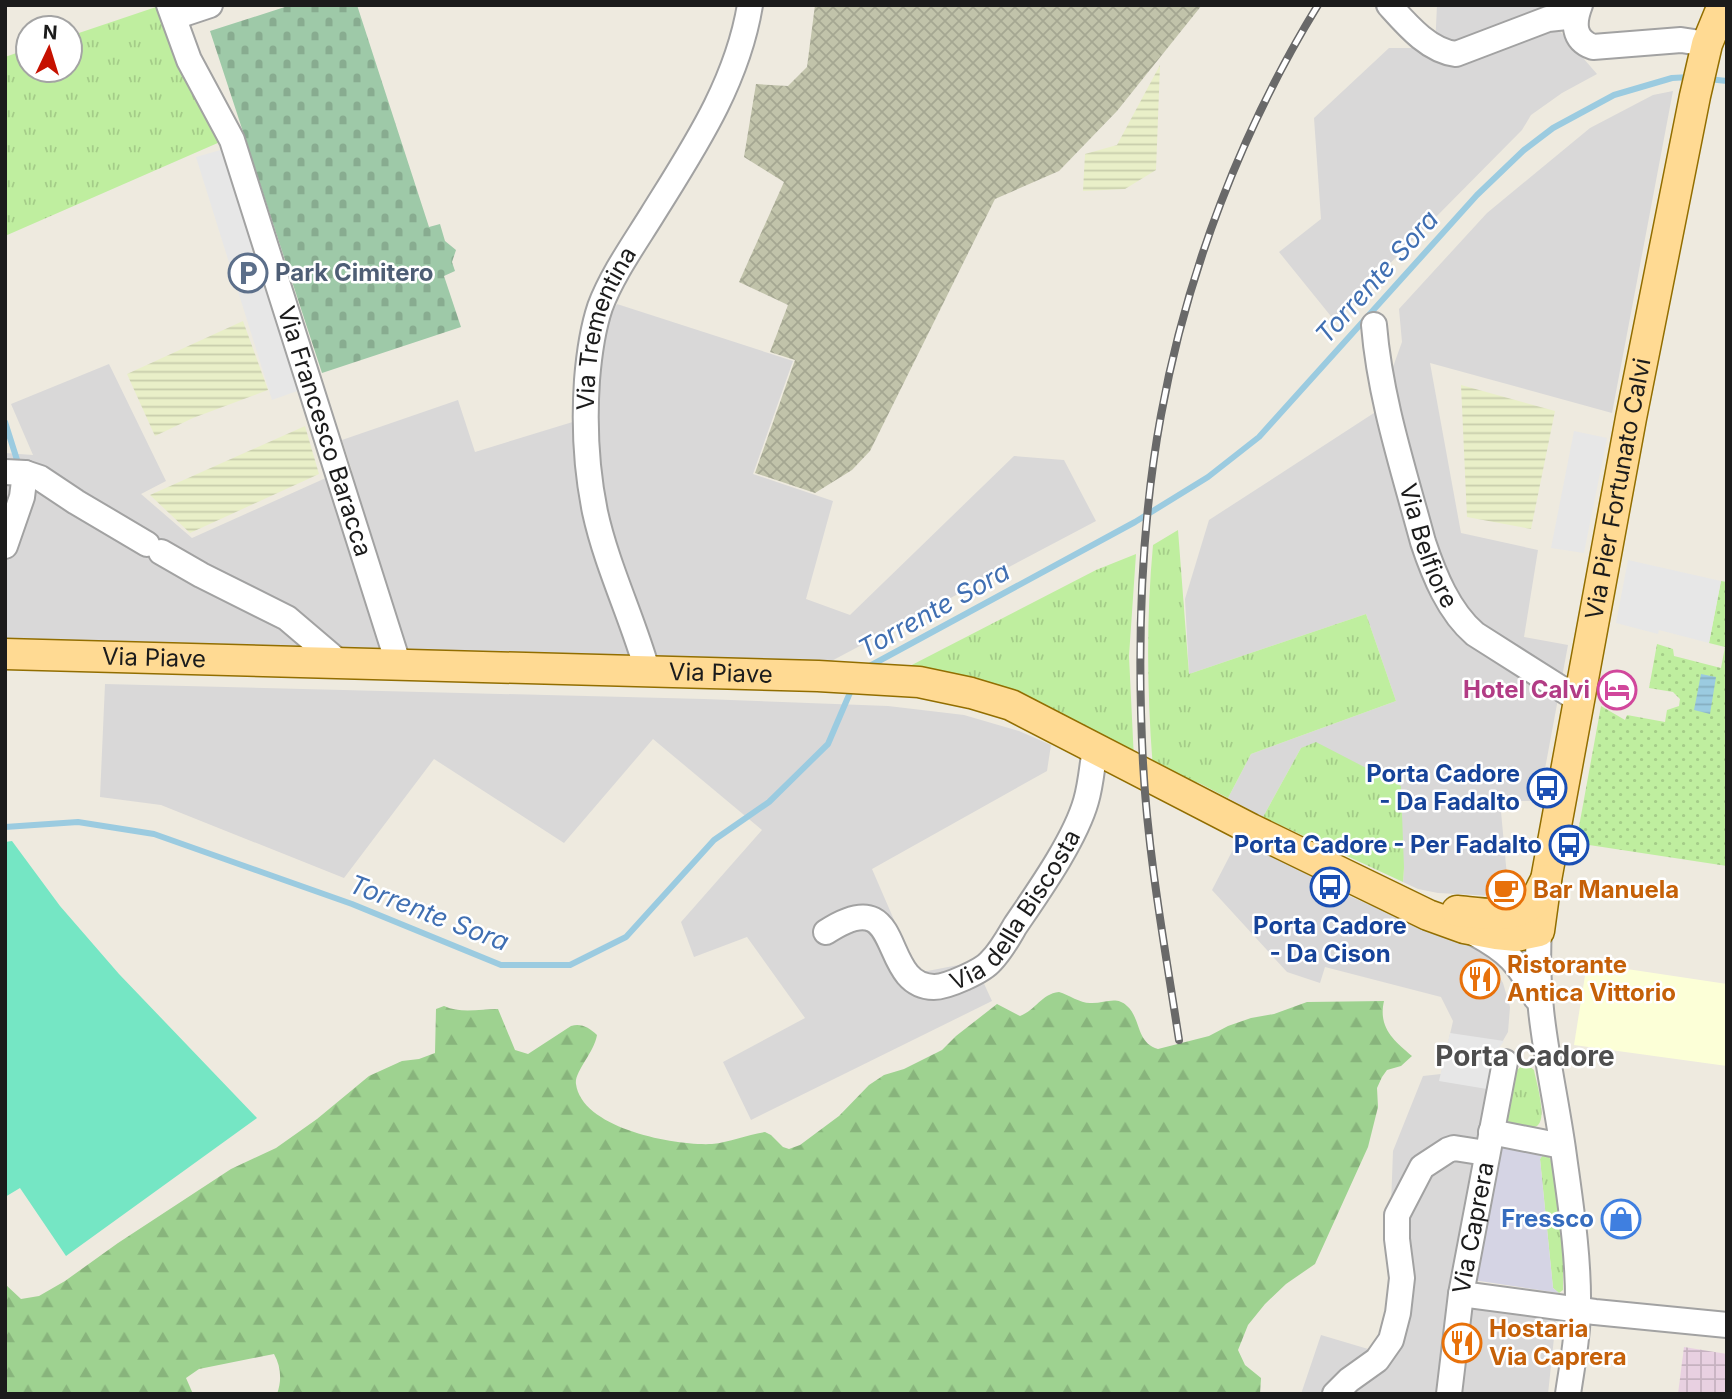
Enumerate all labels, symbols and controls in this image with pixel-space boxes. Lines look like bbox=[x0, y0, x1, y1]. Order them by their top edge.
north arrow bbox=[14, 14, 84, 84]
text: N bbox=[42, 21, 58, 45]
water label: Torrente Sora bbox=[1309, 204, 1445, 350]
street label: Via Trementina bbox=[571, 241, 642, 411]
parking icon: Park Cimitero bbox=[227, 252, 269, 294]
place label: Park Cimitero bbox=[275, 258, 433, 287]
street label: Via Francesco Baracca bbox=[272, 302, 378, 560]
street label: Via Pier Fortunato Calvi bbox=[1579, 356, 1657, 622]
street label: Via Belfiore bbox=[1394, 480, 1464, 613]
water label: Torrente Sora bbox=[853, 555, 1015, 664]
street label: Via Piave bbox=[102, 642, 206, 673]
street label: Via Piave bbox=[668, 657, 773, 689]
hotel icon: Hotel Calvi bbox=[1596, 669, 1638, 711]
place label: Hotel Calvi bbox=[1463, 675, 1590, 704]
place label: Porta Cadore - Da Fadalto bbox=[1366, 759, 1520, 816]
bus stop icon: Porta Cadore - Da Fadalto bbox=[1526, 767, 1568, 809]
bus stop icon: Porta Cadore - Per Fadalto bbox=[1548, 824, 1590, 866]
street label: Via della Biscosta bbox=[946, 825, 1086, 996]
place label: Porta Cadore - Per Fadalto bbox=[1234, 830, 1542, 859]
bus stop icon: Porta Cadore - Da Cison bbox=[1309, 866, 1351, 908]
water label: Torrente Sora bbox=[345, 868, 513, 957]
cafe icon: Bar Manuela bbox=[1485, 869, 1527, 911]
place label: Bar Manuela bbox=[1533, 875, 1679, 904]
place label: Porta Cadore - Da Cison bbox=[1253, 911, 1407, 968]
place label: Ristorante Antica Vittorio bbox=[1507, 950, 1676, 1007]
restaurant icon: Ristorante Antica Vittorio bbox=[1459, 958, 1501, 1000]
district label: Porta Cadore bbox=[1435, 1039, 1615, 1073]
street label: Via Caprera bbox=[1446, 1160, 1500, 1296]
shop icon: Fressco bbox=[1600, 1198, 1642, 1240]
place label: Fressco bbox=[1501, 1204, 1594, 1233]
place label: Hostaria Via Caprera bbox=[1489, 1314, 1627, 1371]
restaurant icon: Hostaria Via Caprera bbox=[1441, 1322, 1483, 1364]

